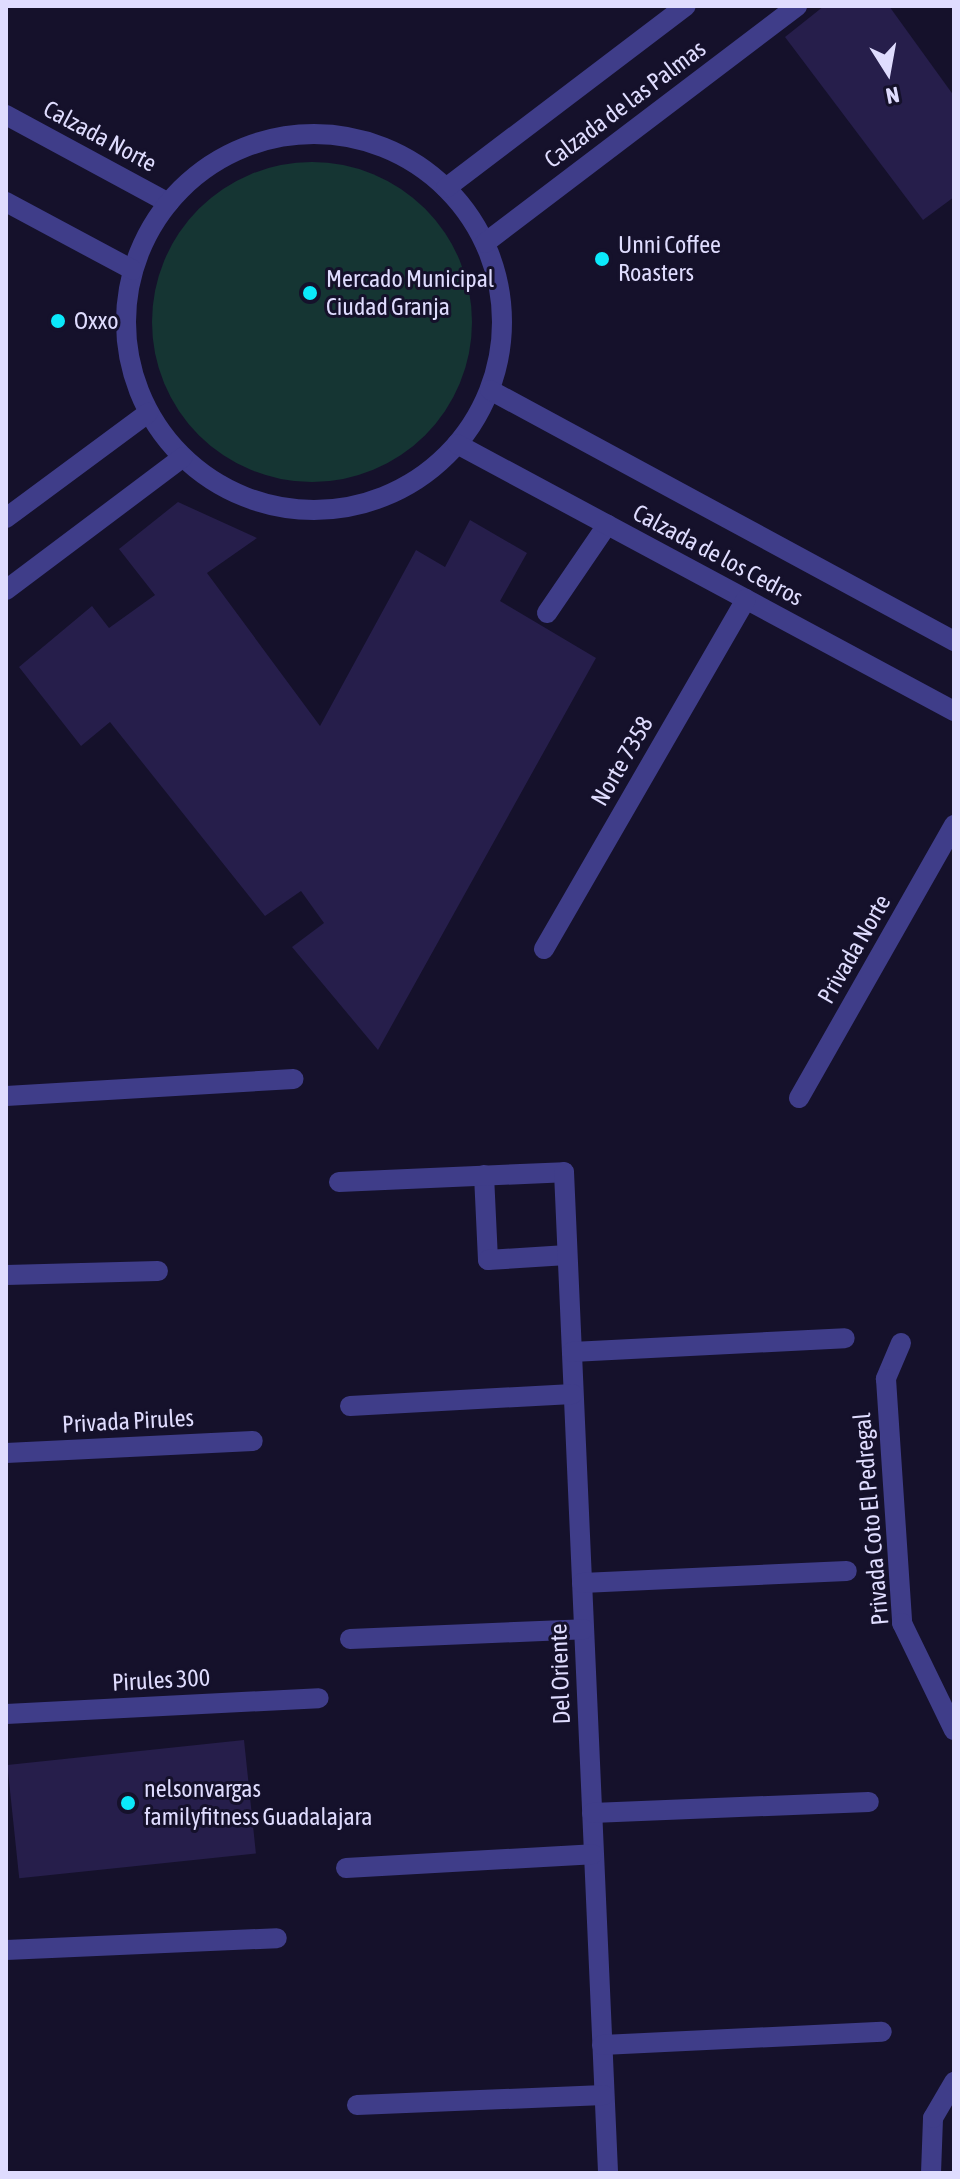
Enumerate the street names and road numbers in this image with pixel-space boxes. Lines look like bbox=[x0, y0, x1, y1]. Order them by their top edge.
street label: Calzada de las Palmas bbox=[539, 34, 711, 174]
street label: Calzada Norte bbox=[39, 94, 161, 178]
street label: Calzada de los Cedros bbox=[628, 498, 808, 612]
street label: Norte 7358 bbox=[585, 711, 659, 811]
street label: Privada Norte bbox=[811, 889, 897, 1009]
street label: Privada Pirules bbox=[61, 1403, 195, 1439]
street label: Privada Coto El Pedregal bbox=[847, 1412, 895, 1626]
street label: Del Oriente bbox=[544, 1623, 576, 1725]
street label: Pirules 300 bbox=[111, 1663, 211, 1697]

